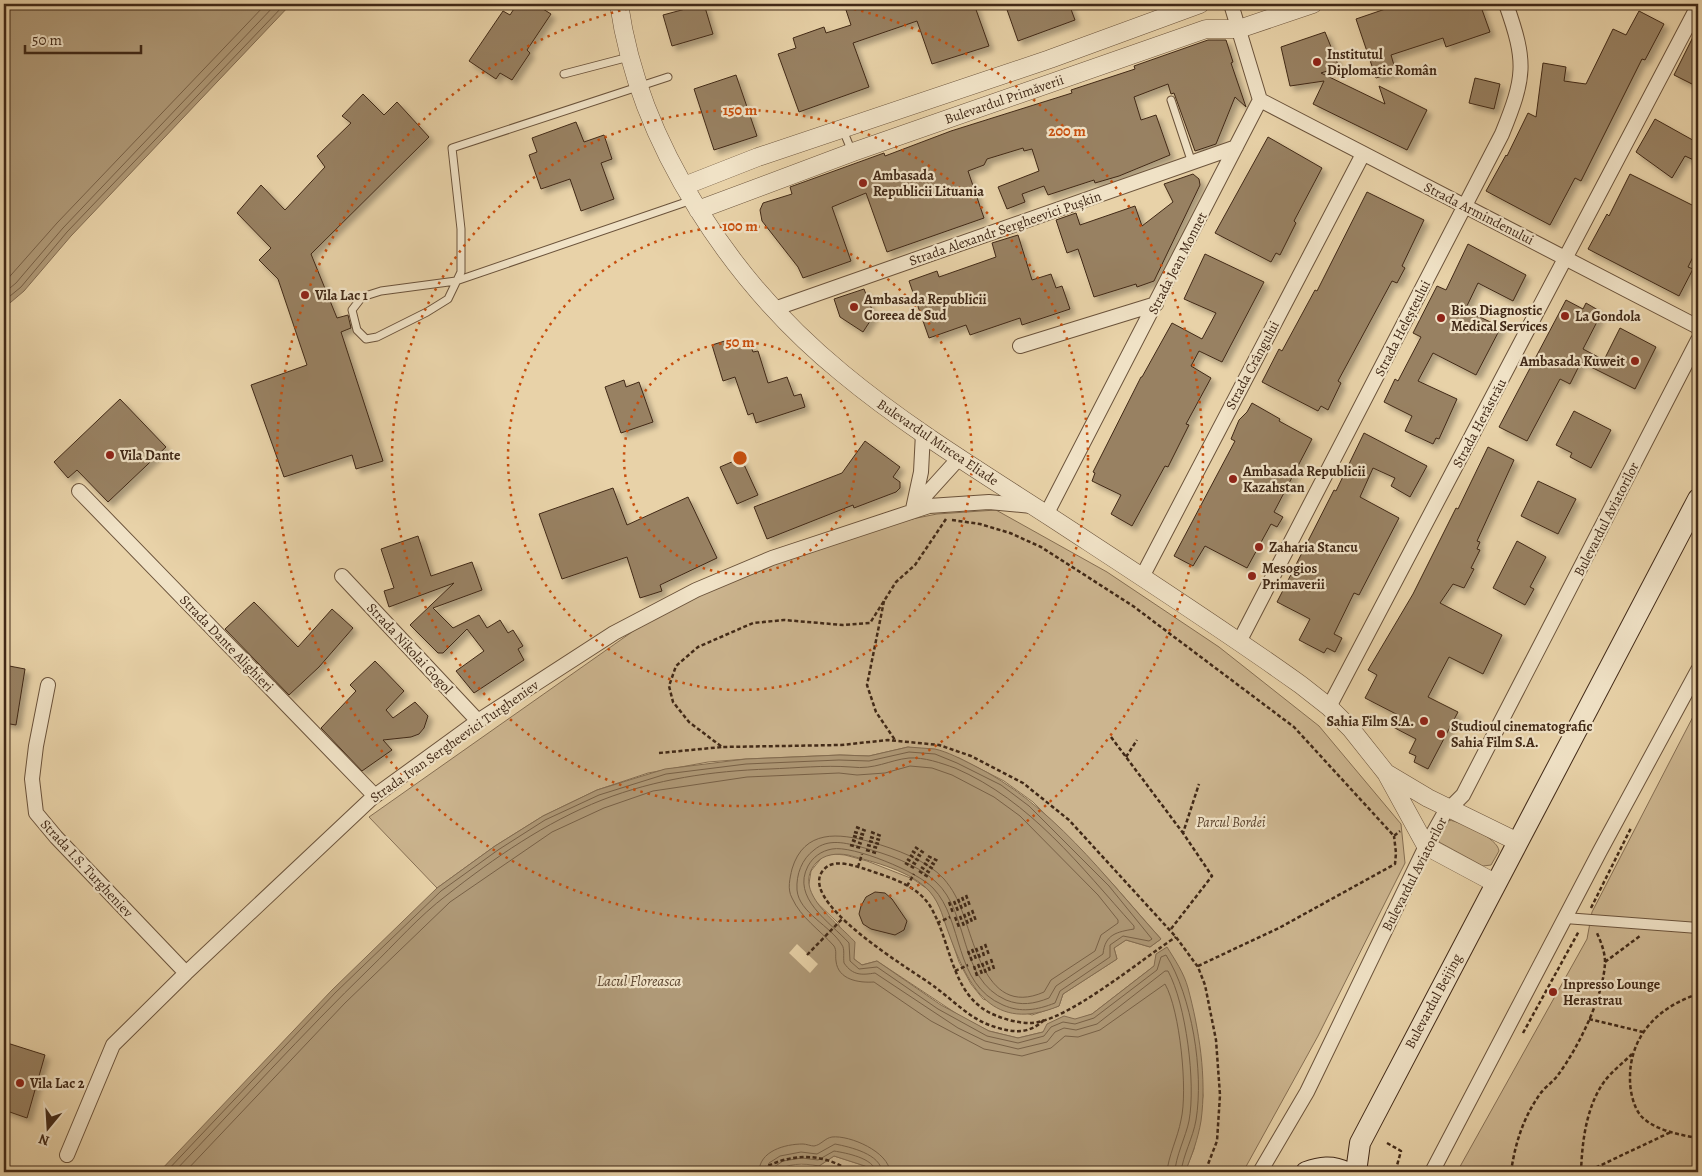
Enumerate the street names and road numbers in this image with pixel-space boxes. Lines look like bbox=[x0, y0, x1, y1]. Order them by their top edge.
street label: Bulevardul Primăverii bbox=[942, 70, 1066, 129]
street label: Strada Armindenului bbox=[1421, 177, 1537, 249]
street label: Strada Alexandr Sergheevici Pușkin bbox=[906, 186, 1104, 270]
street label: Strada Jean Monnet bbox=[1143, 208, 1212, 318]
street label: Strada Heleșteului bbox=[1370, 277, 1435, 380]
street label: Strada Crângului bbox=[1221, 317, 1284, 413]
street label: Strada Herăstrău bbox=[1448, 375, 1511, 471]
street label: Bulevardul Mircea Eliade bbox=[873, 395, 1002, 490]
street label: Bulevardul Aviatorilor bbox=[1569, 458, 1644, 580]
street label: Strada Dante Alighieri bbox=[175, 591, 278, 696]
street label: Strada Nikolai Gogol bbox=[362, 599, 457, 698]
street label: Strada Ivan Sergheevici Turgheniev bbox=[366, 675, 543, 807]
street label: Bulevardul Aviatorilor bbox=[1377, 813, 1452, 935]
street label: Strada I.S. Turgheniev bbox=[36, 815, 138, 922]
street label: Bulevardul Beijing bbox=[1400, 950, 1467, 1052]

